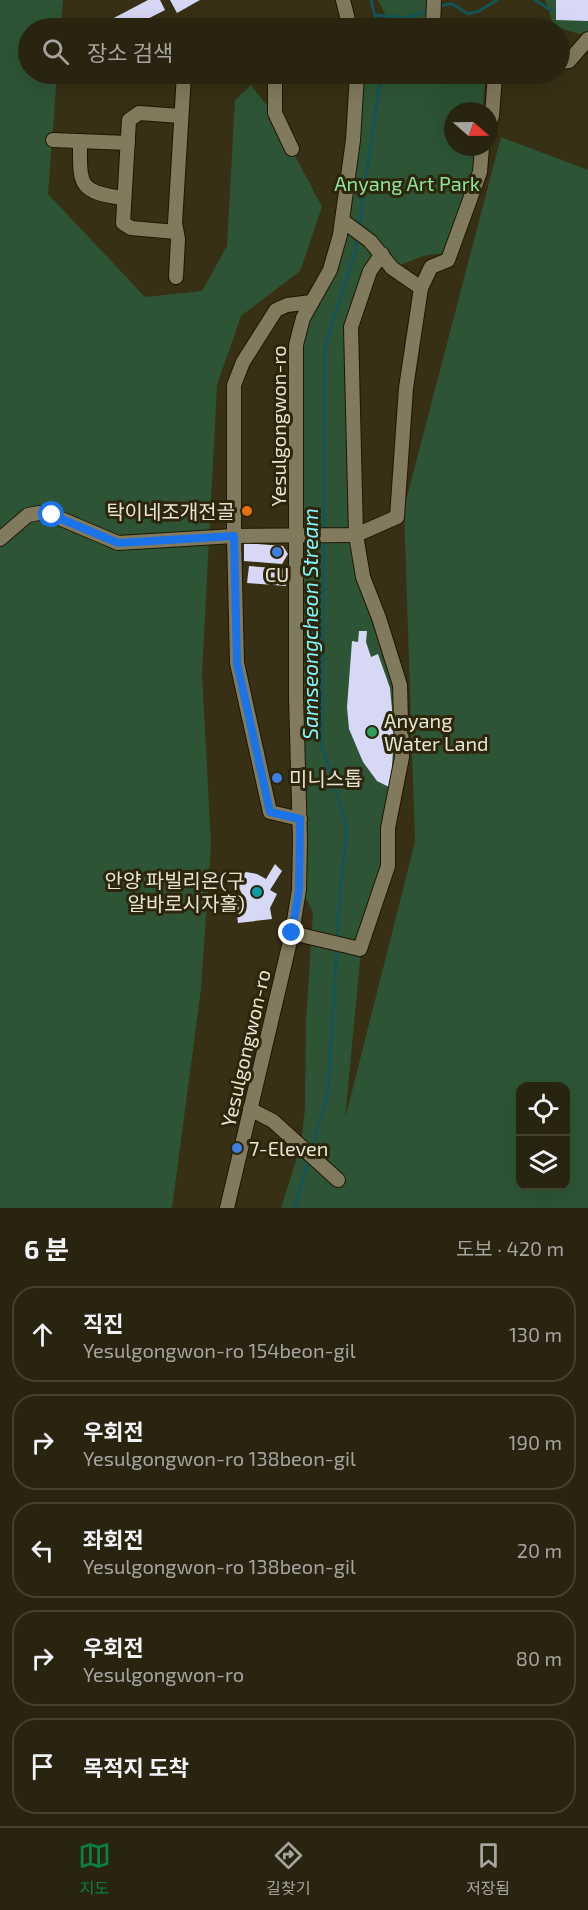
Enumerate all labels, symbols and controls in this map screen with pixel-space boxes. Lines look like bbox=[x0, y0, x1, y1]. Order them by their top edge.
search box bbox=[18, 18, 570, 84]
icon: search bbox=[39, 35, 72, 68]
text: 장소 검색 bbox=[87, 39, 173, 65]
north arrow bbox=[444, 102, 498, 156]
park label: Anyang Art Park bbox=[334, 171, 480, 195]
street label: Yesulgongwon-ro bbox=[266, 345, 290, 507]
place label: 탁이네조개전골 bbox=[106, 499, 235, 523]
route start bbox=[38, 501, 64, 527]
marker: 탁이네조개전골 bbox=[240, 504, 254, 518]
water label: Samseongcheon Stream bbox=[297, 508, 322, 740]
marker: CU bbox=[270, 545, 284, 559]
place label: CU bbox=[265, 562, 289, 586]
place label: Anyang Water Land bbox=[384, 708, 488, 755]
marker: Anyang Water Land bbox=[365, 725, 379, 739]
place label: 미니스톱 bbox=[289, 766, 363, 790]
marker: 미니스톱 bbox=[270, 771, 284, 785]
place label: 안양 파빌리온(구 알바로시자홀) bbox=[105, 868, 245, 915]
marker: 안양 파빌리온(구 알바로시자홀) bbox=[250, 885, 264, 899]
route end bbox=[278, 919, 304, 945]
street label: Yesulgongwon-ro bbox=[215, 967, 275, 1129]
map controls bbox=[516, 1082, 570, 1190]
button: locate bbox=[516, 1082, 570, 1136]
place label: 7-Eleven bbox=[249, 1136, 328, 1160]
button: layers bbox=[516, 1136, 570, 1190]
marker: 7-Eleven bbox=[230, 1141, 244, 1155]
text: 6 분 bbox=[24, 1233, 69, 1264]
text: 도보 · 420 m bbox=[456, 1236, 564, 1260]
text: 직진 bbox=[83, 1310, 123, 1336]
icon: ahead bbox=[26, 1318, 59, 1351]
text: 130 m bbox=[509, 1322, 562, 1346]
text: Yesulgongwon-ro 154beon-gil bbox=[83, 1338, 356, 1362]
text: 우회전 bbox=[83, 1418, 144, 1444]
icon: right bbox=[26, 1426, 59, 1459]
text: 190 m bbox=[509, 1430, 562, 1454]
text: Yesulgongwon-ro 138beon-gil bbox=[83, 1446, 356, 1470]
text: 좌회전 bbox=[83, 1526, 144, 1552]
icon: left bbox=[26, 1534, 59, 1567]
text: 20 m bbox=[517, 1538, 562, 1562]
text: Yesulgongwon-ro 138beon-gil bbox=[83, 1554, 356, 1578]
text: 우회전 bbox=[83, 1634, 144, 1660]
icon: right bbox=[26, 1642, 59, 1675]
text: 80 m bbox=[516, 1646, 562, 1670]
text: Yesulgongwon-ro bbox=[83, 1662, 244, 1686]
icon: arrive bbox=[26, 1750, 59, 1783]
text: 목적지 도착 bbox=[83, 1754, 189, 1780]
tab: 지도 bbox=[78, 1839, 111, 1899]
tab: 길찾기 bbox=[266, 1839, 310, 1899]
tab: 저장됨 bbox=[466, 1839, 510, 1899]

